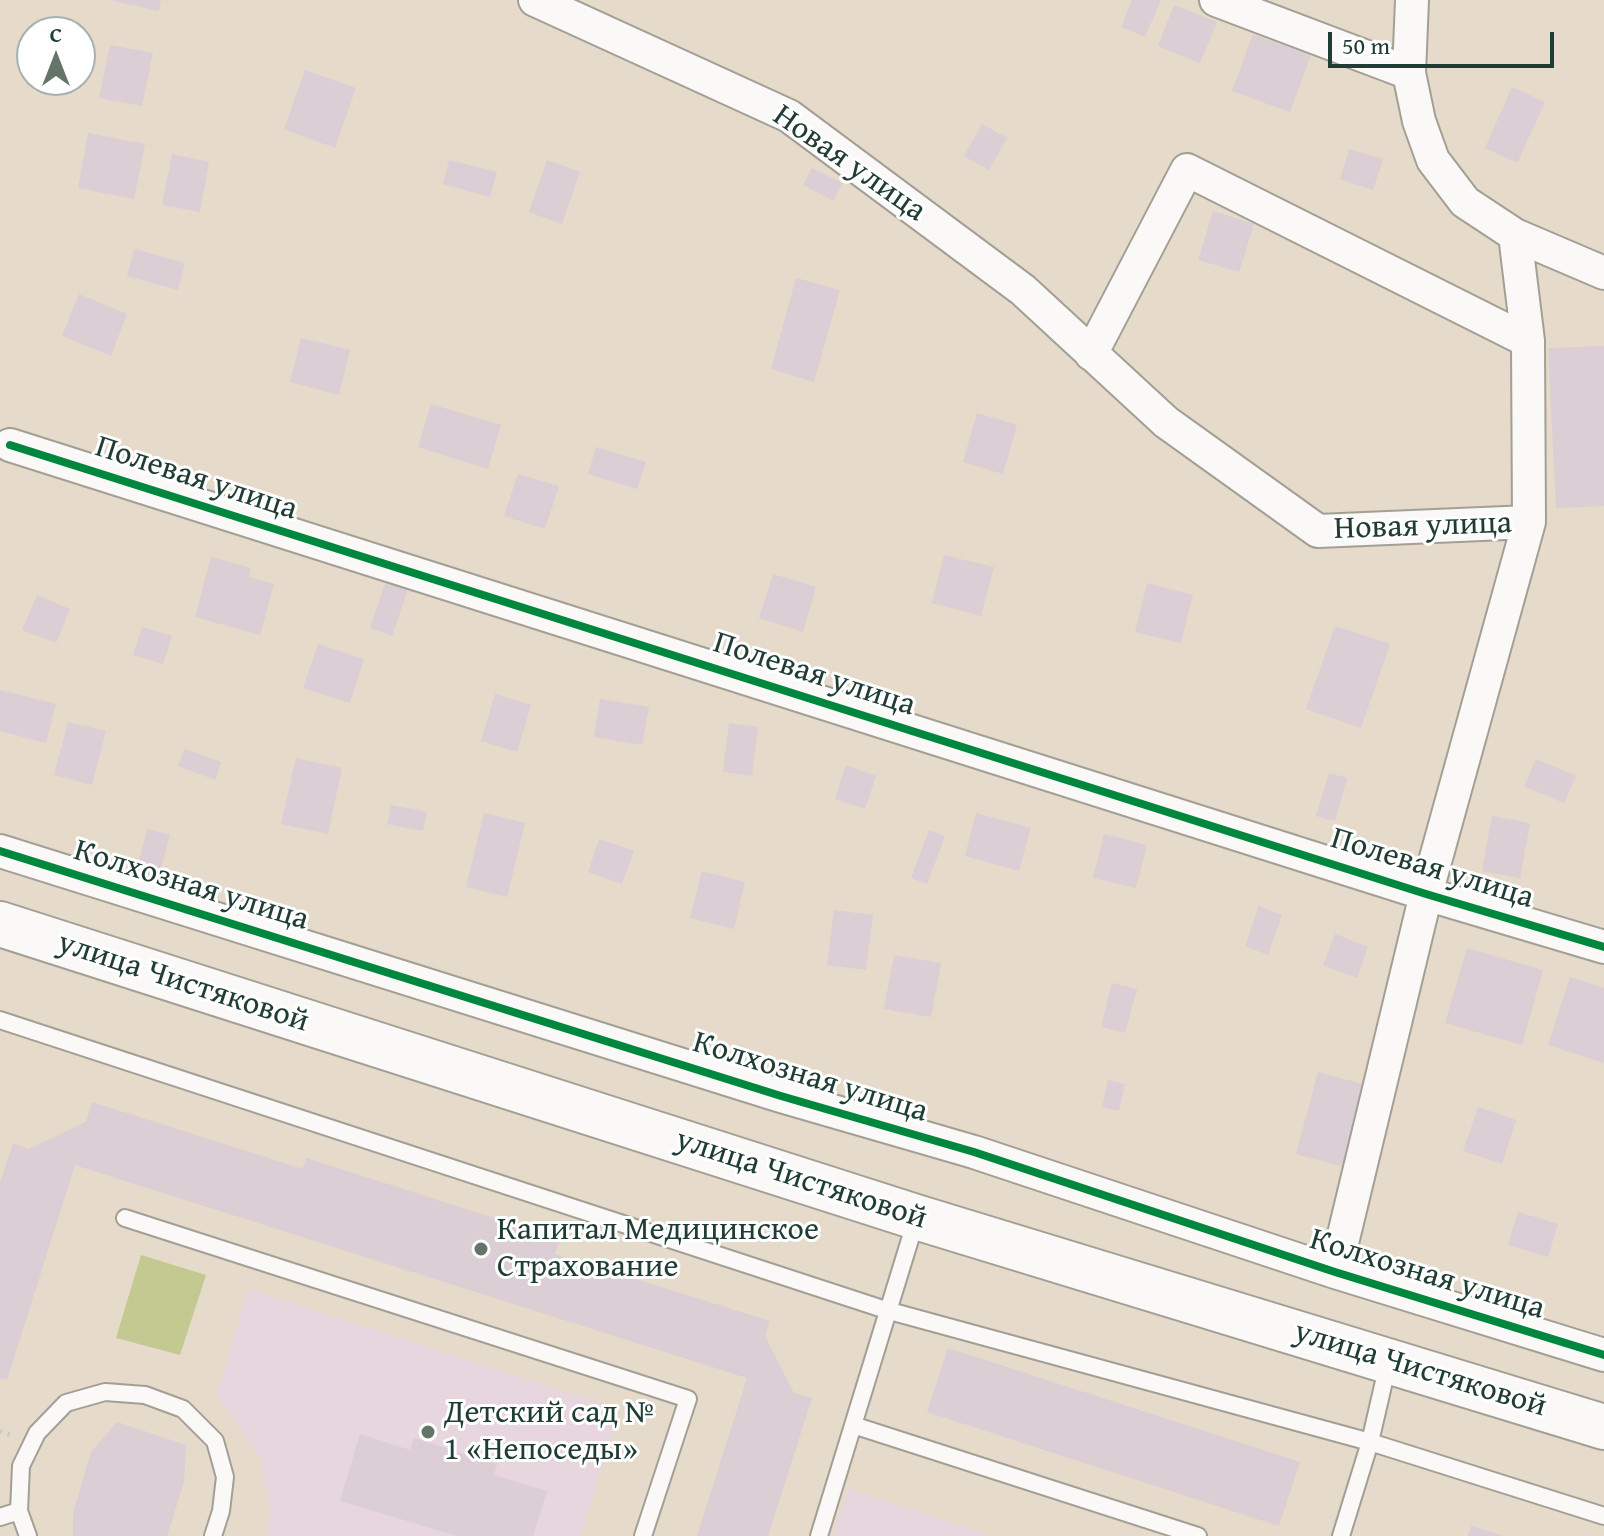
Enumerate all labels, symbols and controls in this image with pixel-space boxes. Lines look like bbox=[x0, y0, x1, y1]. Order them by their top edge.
north arrow bbox=[16, 16, 96, 96]
scale bar bbox=[1332, 16, 1558, 66]
text: С bbox=[50, 18, 62, 50]
text: 50 m bbox=[1342, 28, 1390, 63]
street label: Новая улица bbox=[765, 97, 933, 231]
street label: Полевая улица bbox=[90, 428, 302, 530]
street label: Новая улица bbox=[1333, 505, 1513, 549]
street label: Полевая улица bbox=[708, 624, 920, 726]
street label: Полевая улица bbox=[1326, 820, 1538, 918]
street label: Колхозная улица bbox=[69, 832, 313, 940]
street label: улица Чистяковой bbox=[53, 924, 313, 1042]
street label: Колхозная улица bbox=[688, 1024, 932, 1132]
street label: улица Чистяковой bbox=[671, 1121, 931, 1239]
place label: Капитал Медицинское Страхование bbox=[497, 1212, 819, 1287]
street label: Колхозная улица bbox=[1305, 1221, 1549, 1329]
marker: Капитал Медицинское Страхование bbox=[472, 1240, 490, 1258]
street label: улица Чистяковой bbox=[1289, 1313, 1551, 1427]
place label: Детский сад № 1 «Непоседы» bbox=[444, 1395, 655, 1470]
marker: Детский сад № 1 «Непоседы» bbox=[419, 1423, 437, 1441]

